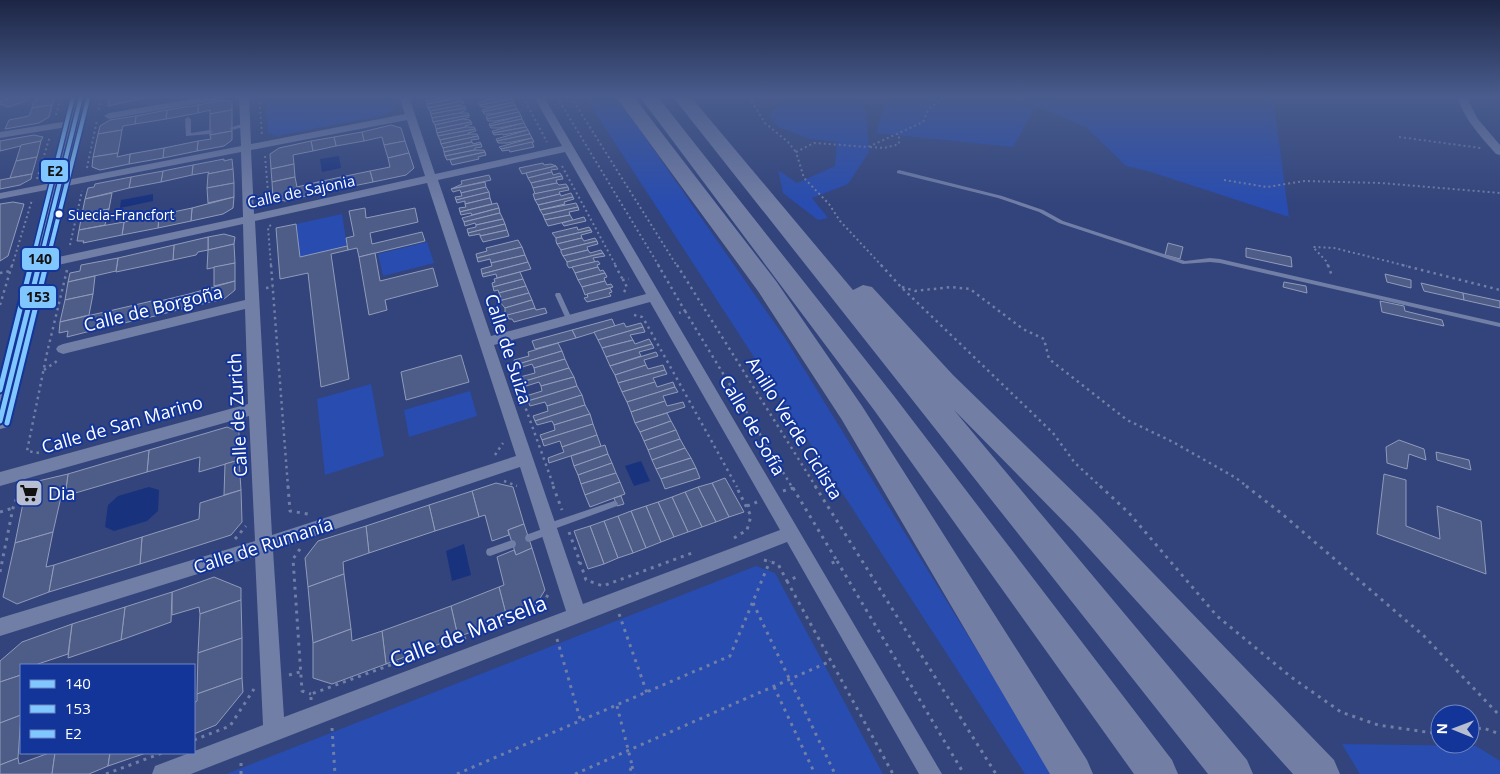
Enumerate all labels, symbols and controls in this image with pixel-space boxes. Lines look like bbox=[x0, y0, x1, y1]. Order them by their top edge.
line badge: E2 bbox=[40, 159, 69, 183]
text: E2 bbox=[47, 161, 63, 180]
street label: Calle de Sajonia bbox=[245, 170, 357, 212]
place label: Suecia-Francfort bbox=[68, 205, 175, 224]
marker: Suecia-Francfort bbox=[54, 209, 64, 219]
line badge: 140 bbox=[21, 247, 60, 271]
text: 140 bbox=[28, 249, 52, 268]
street label: Calle de Borgoña bbox=[81, 279, 225, 337]
line badge: 153 bbox=[19, 285, 57, 309]
text: 153 bbox=[26, 287, 50, 306]
street label: Calle de Suiza bbox=[480, 291, 538, 407]
street label: Calle de Zurich bbox=[222, 352, 252, 478]
street label: Anillo Verde Ciclista bbox=[741, 352, 849, 504]
street label: Calle de Sofía bbox=[715, 370, 791, 480]
street label: Calle de San Marino bbox=[39, 390, 205, 458]
supermarket icon: Dia bbox=[14, 478, 44, 508]
place label: Dia bbox=[48, 481, 76, 505]
street label: Calle de Rumanía bbox=[190, 511, 336, 579]
street label: Calle de Marsella bbox=[385, 588, 551, 674]
legend bbox=[20, 664, 195, 754]
text: 140 bbox=[65, 673, 91, 693]
text: 153 bbox=[65, 698, 91, 718]
north arrow bbox=[1430, 704, 1480, 754]
text: E2 bbox=[65, 723, 82, 743]
text: N bbox=[1432, 723, 1451, 735]

